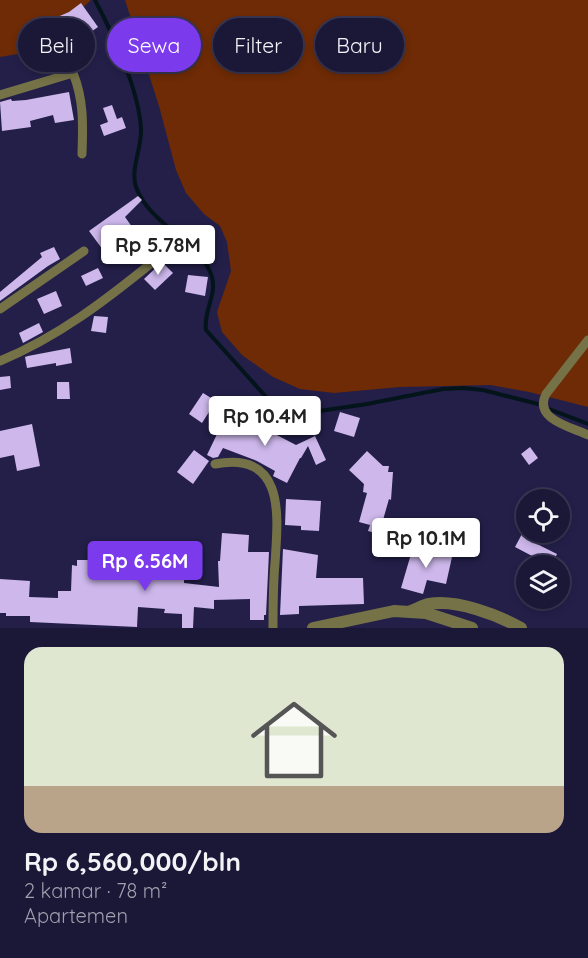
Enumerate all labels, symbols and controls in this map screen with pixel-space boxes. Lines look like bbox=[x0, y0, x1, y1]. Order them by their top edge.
chip: Beli bbox=[18, 18, 95, 72]
chip: Sewa bbox=[107, 18, 201, 72]
chip: Filter bbox=[213, 18, 303, 72]
chip: Baru bbox=[315, 18, 404, 72]
pin: Rp 5.78M bbox=[96, 225, 220, 276]
text: Rp 5.78M bbox=[115, 232, 201, 257]
pin: Rp 10.4M bbox=[203, 396, 327, 447]
text: Rp 10.4M bbox=[223, 403, 307, 428]
map controls bbox=[516, 489, 570, 609]
button: locate bbox=[516, 489, 570, 543]
pin: Rp 10.1M bbox=[364, 518, 488, 569]
text: Rp 10.1M bbox=[386, 525, 466, 550]
pin: Rp 6.56M bbox=[83, 541, 207, 592]
text: Rp 6.56M bbox=[102, 548, 188, 573]
button: layers bbox=[516, 555, 570, 609]
icon: home bbox=[240, 686, 348, 794]
text: Rp 6,560,000/bln bbox=[24, 845, 241, 878]
text: 2 kamar · 78 m² bbox=[24, 878, 167, 903]
text: Apartemen bbox=[24, 903, 128, 928]

